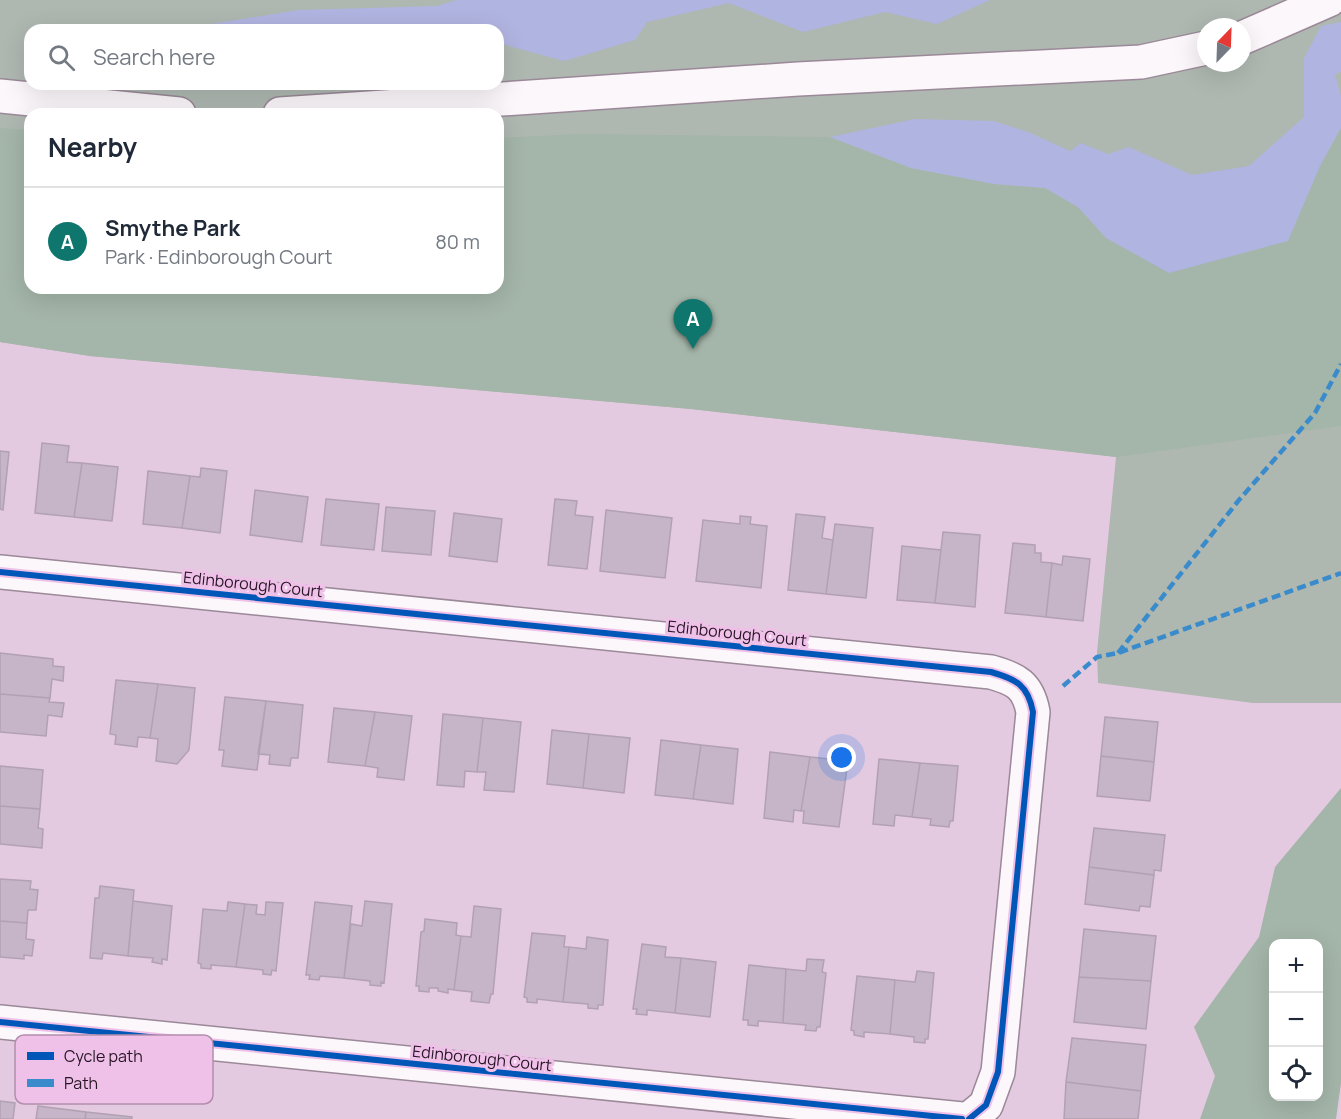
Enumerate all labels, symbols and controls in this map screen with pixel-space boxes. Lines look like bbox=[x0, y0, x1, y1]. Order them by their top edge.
north arrow bbox=[1197, 18, 1251, 72]
search box bbox=[24, 24, 504, 90]
icon: search bbox=[45, 41, 78, 74]
text: Search here bbox=[93, 42, 215, 72]
text: Nearby bbox=[48, 129, 137, 165]
text: Smythe Park bbox=[105, 213, 240, 243]
text: A bbox=[61, 228, 74, 255]
text: 80 m bbox=[435, 228, 480, 255]
text: Park · Edinborough Court bbox=[105, 243, 333, 270]
pin: A bbox=[674, 300, 712, 349]
street label: Edinborough Court bbox=[182, 566, 324, 602]
street label: Edinborough Court bbox=[666, 615, 808, 651]
your location bbox=[827, 743, 856, 772]
map controls bbox=[1269, 939, 1323, 1101]
button: + bbox=[1269, 939, 1323, 993]
button: − bbox=[1269, 993, 1323, 1047]
legend bbox=[15, 1035, 213, 1104]
street label: Edinborough Court bbox=[411, 1040, 553, 1076]
text: Cycle path bbox=[64, 1045, 143, 1067]
button: locate bbox=[1269, 1047, 1323, 1101]
text: Path bbox=[64, 1072, 98, 1094]

